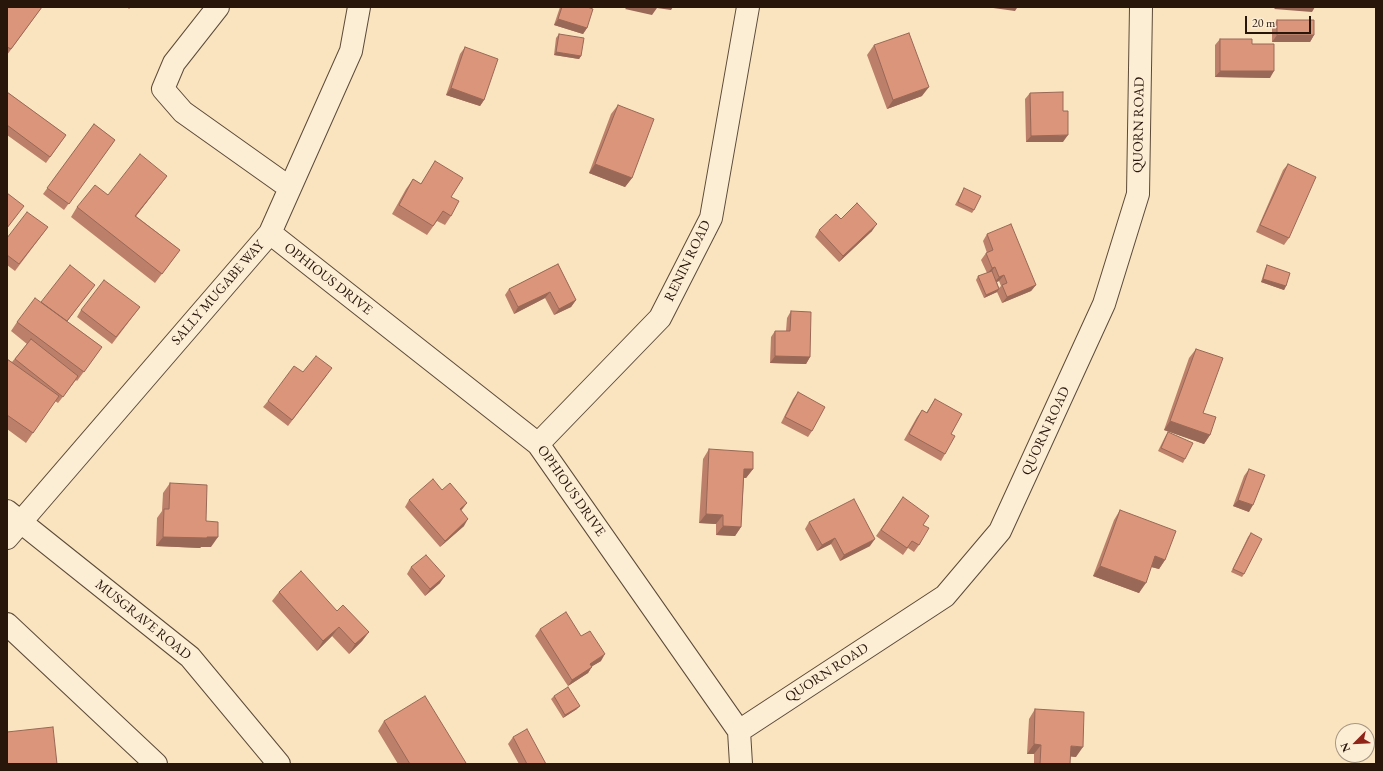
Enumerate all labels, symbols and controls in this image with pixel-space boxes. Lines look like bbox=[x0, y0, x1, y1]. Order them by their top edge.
scale bar bbox=[1247, 8, 1313, 34]
text: 20 m bbox=[1252, 15, 1275, 31]
street label: QUORN ROAD bbox=[1130, 77, 1148, 173]
street label: RENIN ROAD bbox=[661, 218, 715, 304]
street label: SALLY MUGABE WAY bbox=[168, 237, 268, 349]
street label: OPHIOUS DRIVE bbox=[280, 239, 376, 319]
street label: QUORN ROAD bbox=[1018, 384, 1074, 478]
street label: OPHIOUS DRIVE bbox=[533, 442, 609, 540]
street label: MUSGRAVE ROAD bbox=[92, 576, 194, 664]
street label: QUORN ROAD bbox=[782, 640, 872, 706]
north arrow bbox=[1335, 723, 1375, 763]
text: N bbox=[1337, 741, 1353, 754]

